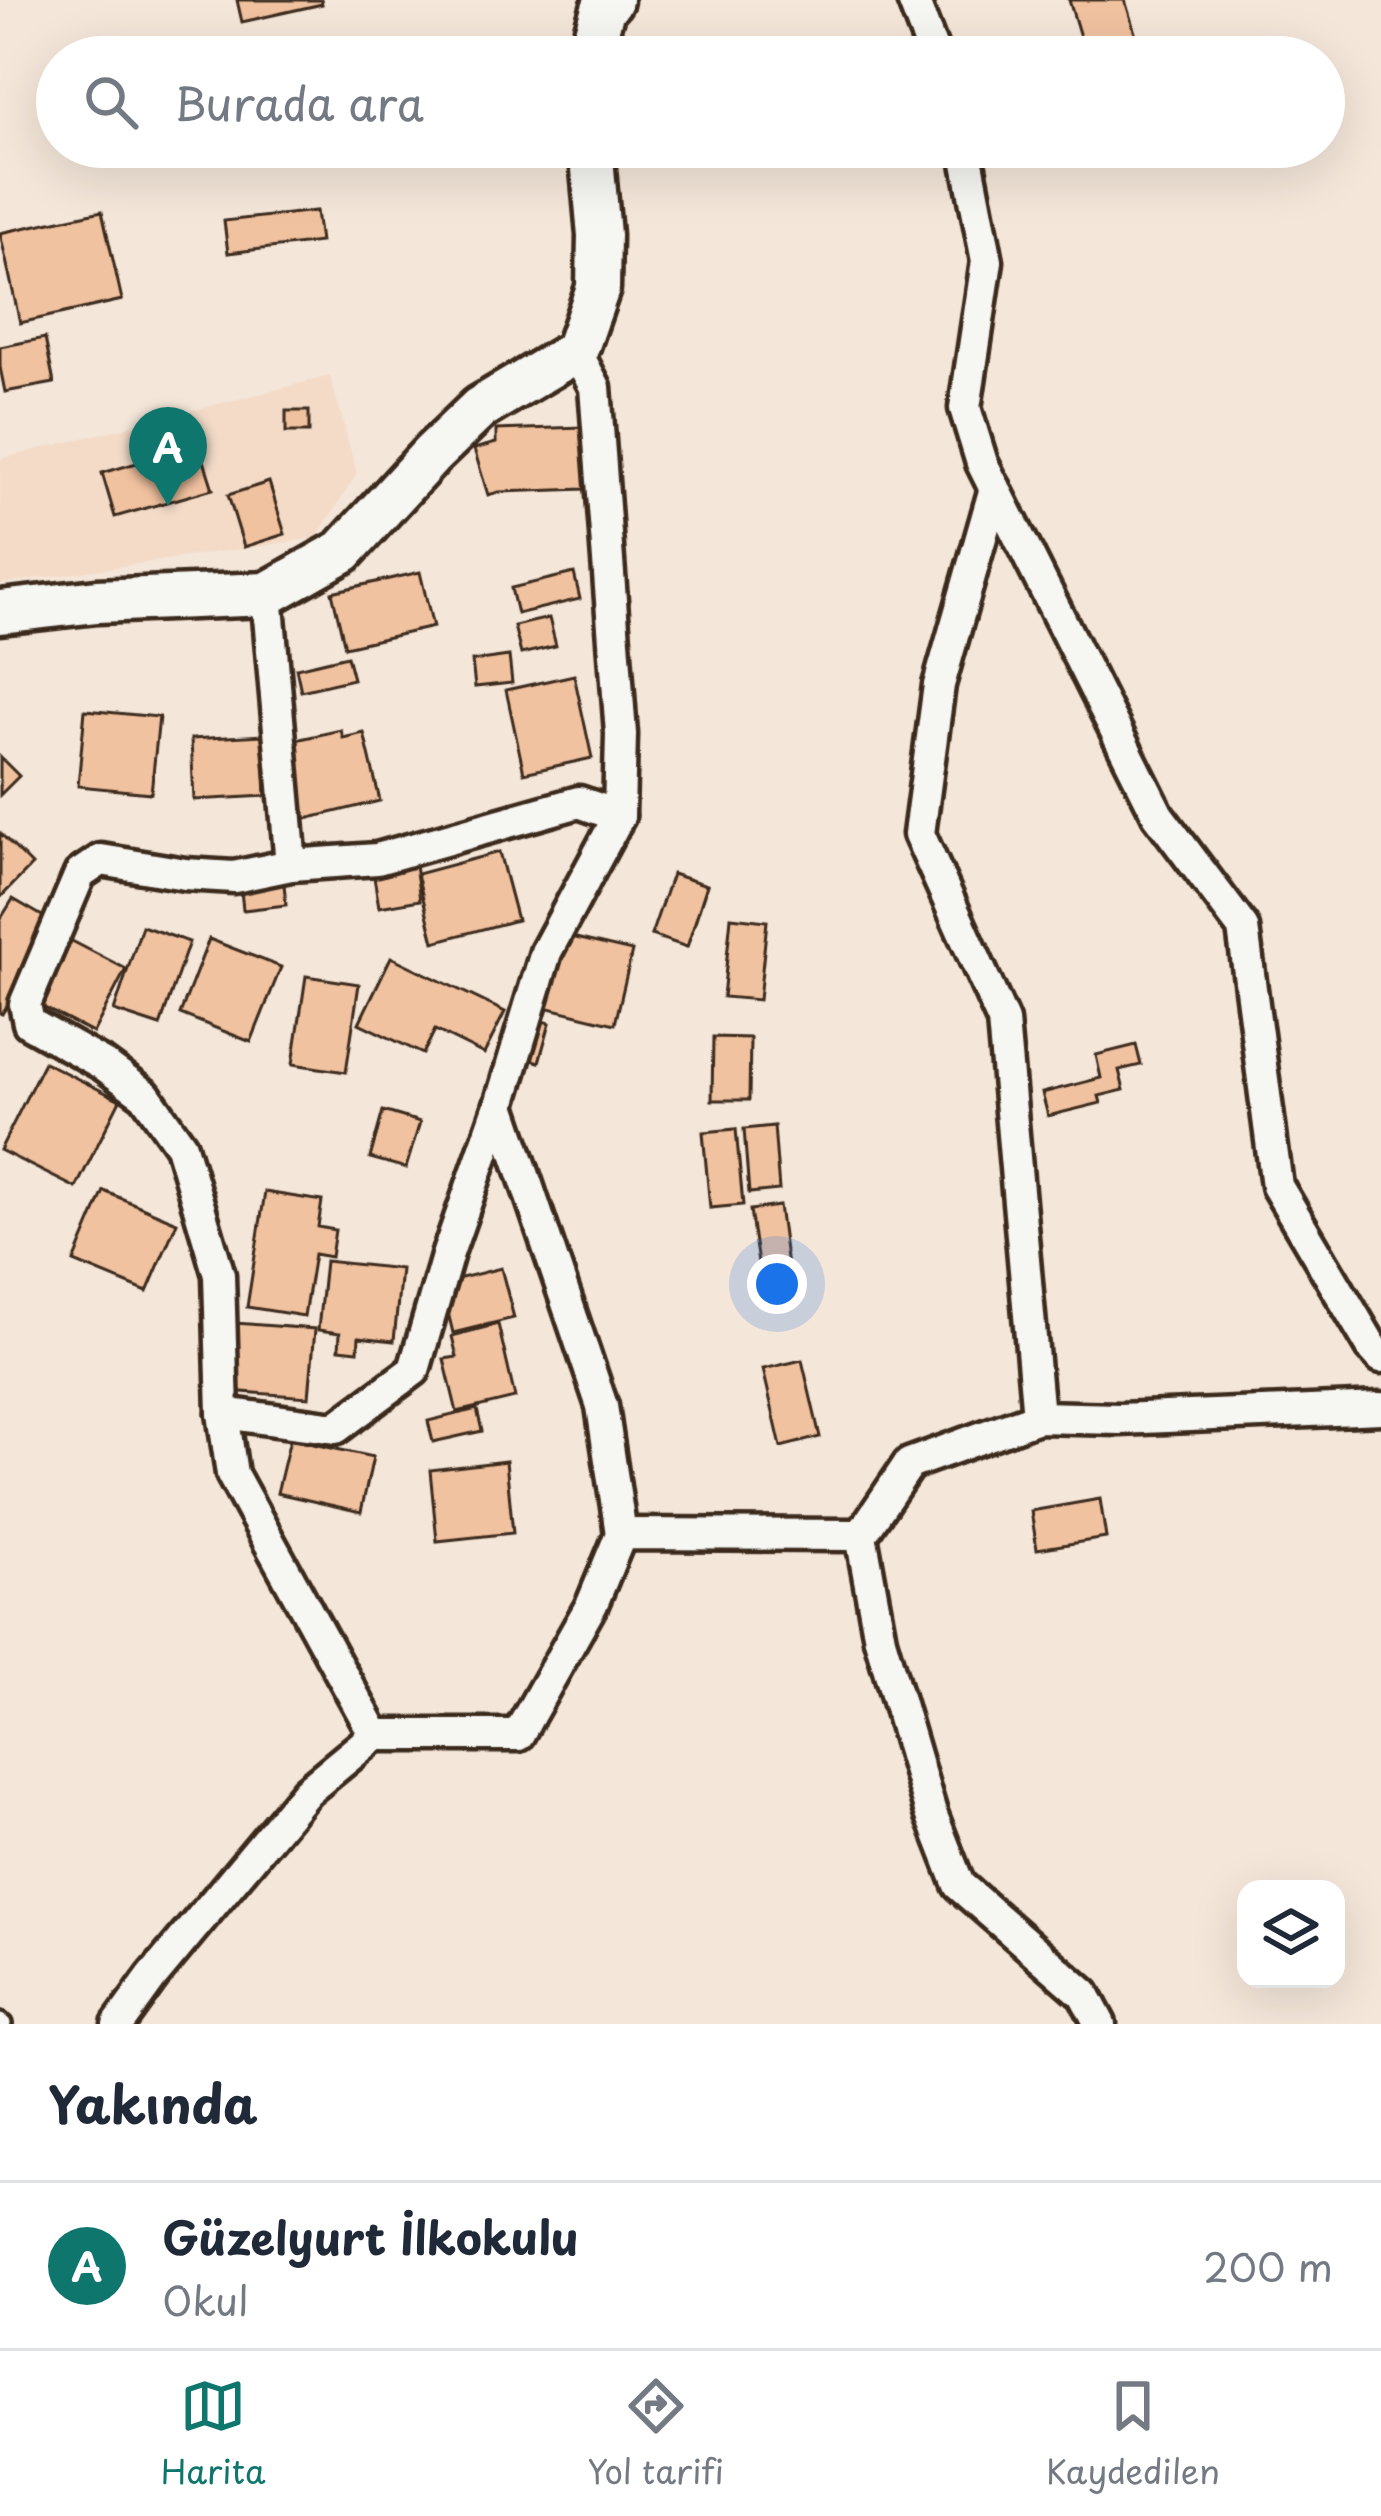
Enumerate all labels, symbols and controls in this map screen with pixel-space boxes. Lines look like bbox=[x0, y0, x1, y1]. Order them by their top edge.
search box bbox=[36, 36, 1345, 168]
text: Burada ara bbox=[174, 68, 424, 136]
icon: search bbox=[78, 69, 144, 135]
pin: A bbox=[129, 407, 207, 506]
your location bbox=[747, 1254, 807, 1314]
map controls bbox=[1237, 1880, 1345, 1988]
button: layers bbox=[1237, 1880, 1345, 1988]
text: Yakında bbox=[48, 2064, 258, 2141]
text: Güzelyurt İlkokulu bbox=[162, 2202, 579, 2270]
text: A bbox=[72, 2236, 102, 2295]
text: 200 m bbox=[1203, 2236, 1333, 2295]
text: Okul bbox=[162, 2270, 248, 2329]
tab: Harita bbox=[161, 2373, 266, 2495]
tab: Yol tarifi bbox=[587, 2373, 724, 2495]
tab: Kaydedilen bbox=[1046, 2373, 1220, 2495]

